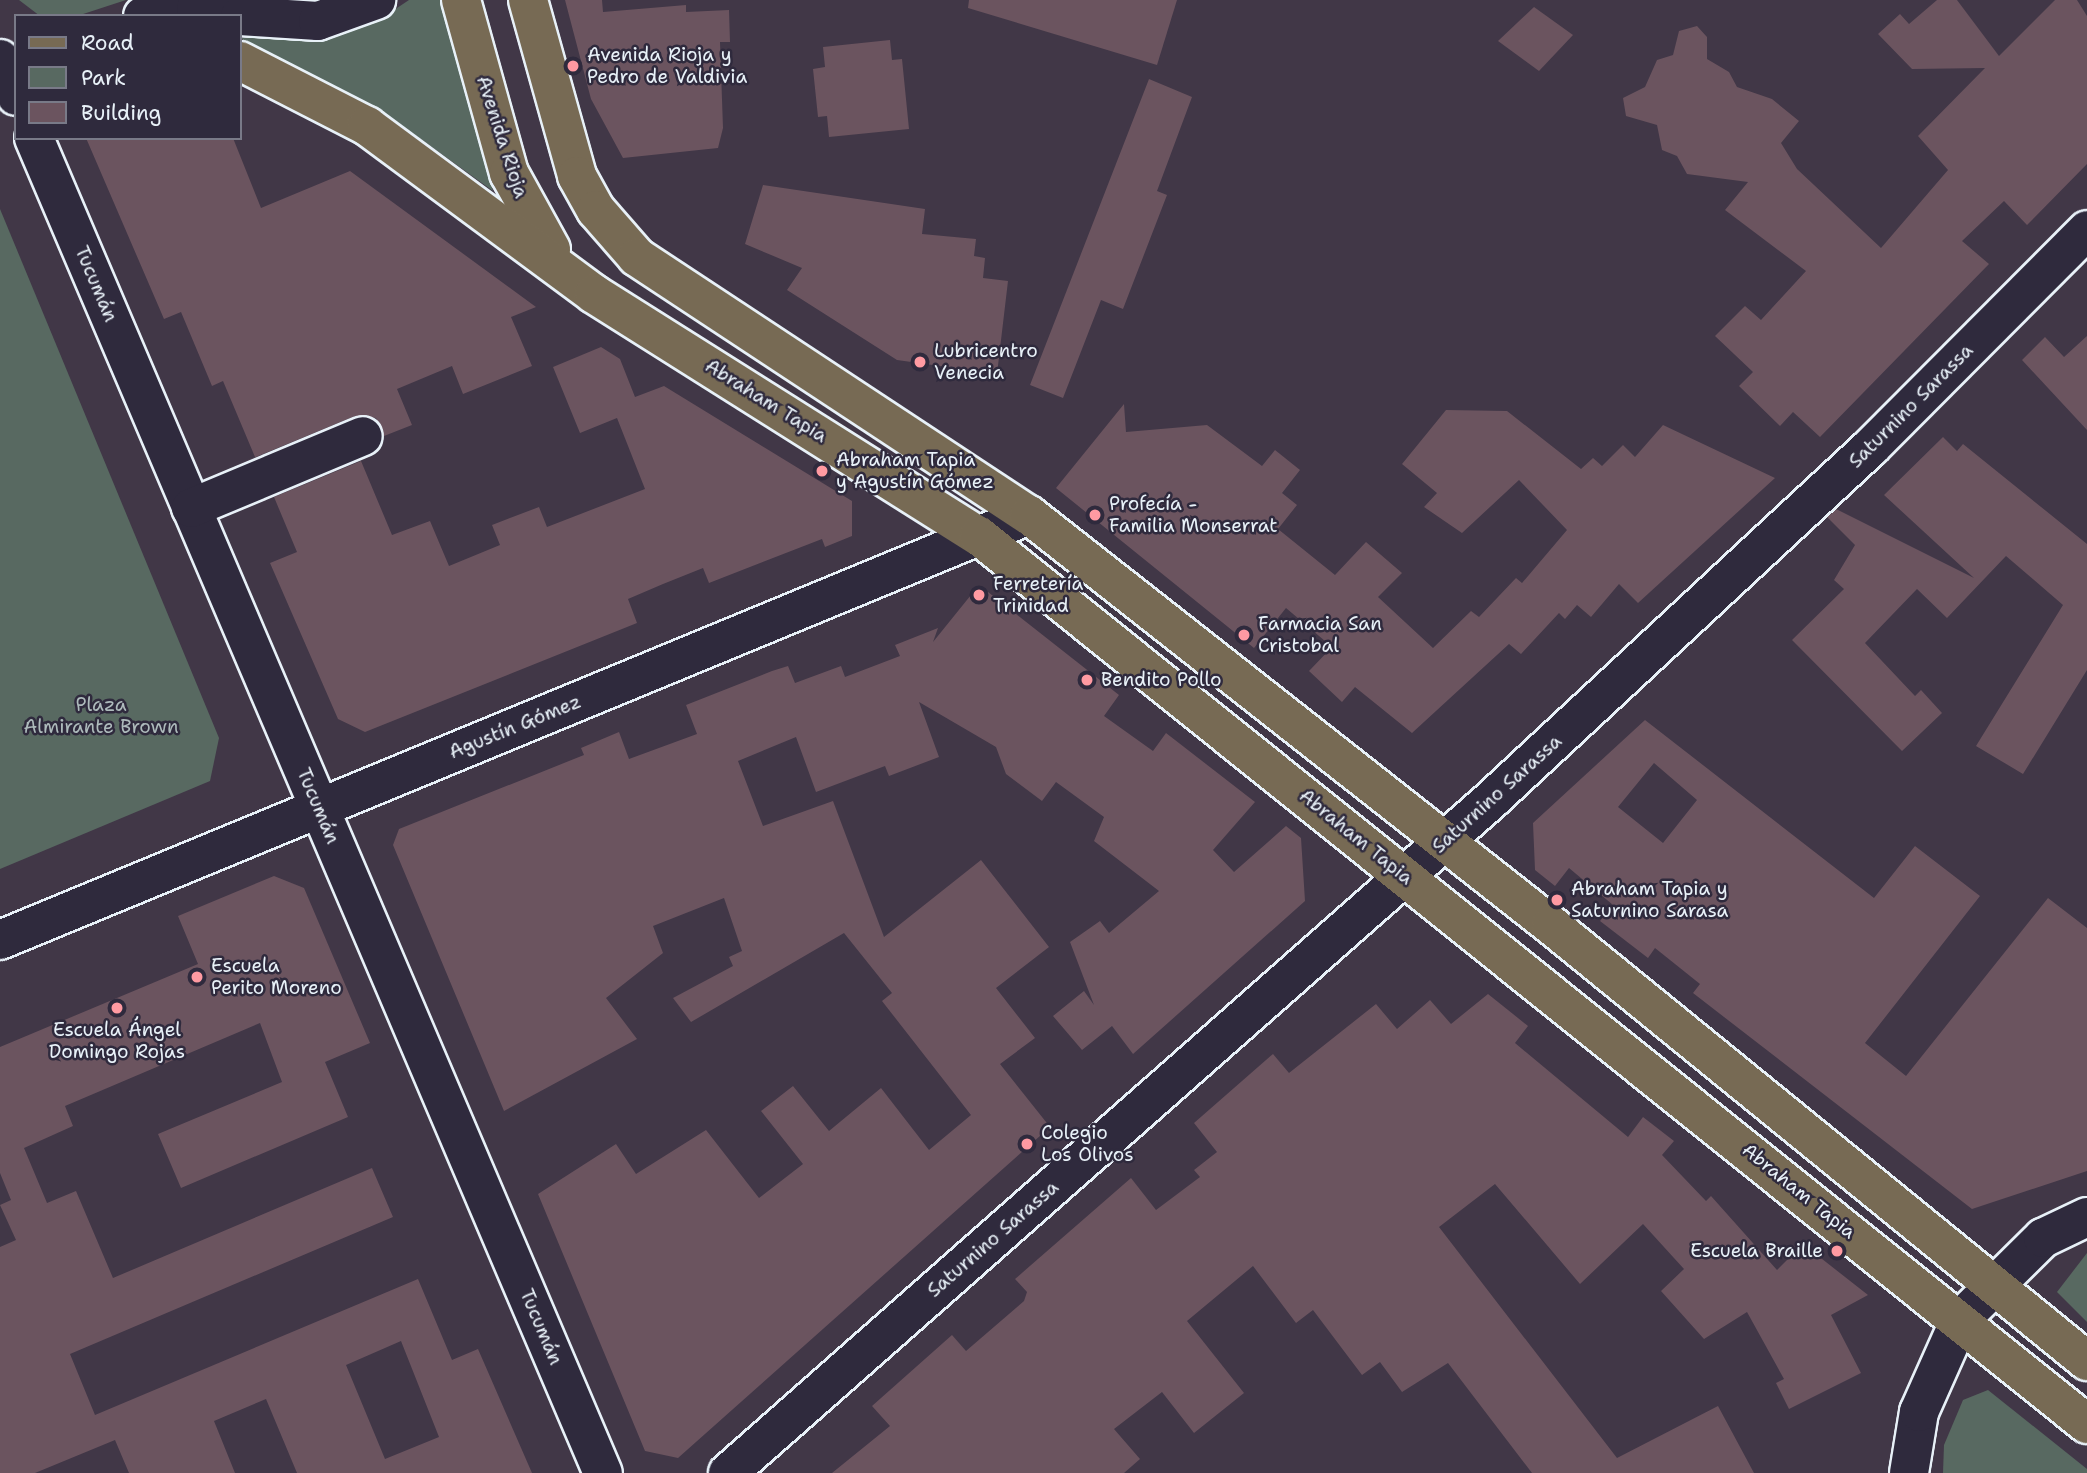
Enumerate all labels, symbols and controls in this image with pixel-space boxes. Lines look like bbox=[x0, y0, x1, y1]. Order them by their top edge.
legend bbox=[14, 14, 242, 140]
text: Road bbox=[81, 29, 134, 57]
place label: Avenida Rioja y Pedro de Valdivia bbox=[587, 44, 747, 88]
marker: Avenida Rioja y Pedro de Valdivia bbox=[565, 58, 581, 74]
text: Park bbox=[81, 64, 126, 92]
street label: Avenida Rioja bbox=[472, 73, 532, 201]
text: Building bbox=[81, 99, 161, 127]
street label: Tucumán bbox=[70, 243, 122, 325]
street label: Saturnino Sarassa bbox=[1844, 339, 1978, 473]
place label: Lubricentro Venecia bbox=[934, 340, 1038, 384]
street label: Abraham Tapia bbox=[701, 354, 831, 448]
marker: Lubricentro Venecia bbox=[912, 354, 928, 370]
place label: Abraham Tapia y Agustín Gómez bbox=[836, 449, 994, 493]
marker: Abraham Tapia y Agustín Gómez bbox=[814, 463, 830, 479]
place label: Profecía - Familia Monserrat bbox=[1109, 493, 1278, 537]
marker: Profecía - Familia Monserrat bbox=[1087, 507, 1103, 523]
place label: Ferretería Trinidad bbox=[993, 573, 1083, 617]
marker: Ferretería Trinidad bbox=[971, 587, 987, 603]
place label: Farmacia San Cristobal bbox=[1258, 613, 1382, 657]
marker: Farmacia San Cristobal bbox=[1236, 627, 1252, 643]
place label: Bendito Pollo bbox=[1101, 669, 1221, 691]
marker: Bendito Pollo bbox=[1079, 672, 1095, 688]
street label: Agustín Gómez bbox=[446, 690, 584, 764]
park label: Plaza Almirante Brown bbox=[23, 694, 179, 738]
street label: Saturnino Sarassa bbox=[1428, 730, 1566, 858]
street label: Tucumán bbox=[292, 765, 344, 847]
street label: Abraham Tapia bbox=[1295, 784, 1417, 890]
place label: Abraham Tapia y Saturnino Sarasa bbox=[1571, 878, 1728, 922]
marker: Abraham Tapia y Saturnino Sarasa bbox=[1549, 892, 1565, 908]
place label: Escuela Perito Moreno bbox=[211, 955, 342, 999]
marker: Escuela Perito Moreno bbox=[189, 969, 205, 985]
marker: Escuela Ángel Domingo Rojas bbox=[109, 1000, 125, 1016]
place label: Escuela Ángel Domingo Rojas bbox=[49, 1019, 185, 1063]
place label: Colegio Los Olivos bbox=[1041, 1122, 1134, 1166]
marker: Colegio Los Olivos bbox=[1019, 1136, 1035, 1152]
street label: Abraham Tapia bbox=[1738, 1138, 1860, 1244]
street label: Saturnino Sarassa bbox=[923, 1176, 1063, 1302]
place label: Escuela Braille bbox=[1690, 1240, 1823, 1262]
marker: Escuela Braille bbox=[1829, 1243, 1845, 1259]
street label: Tucumán bbox=[515, 1286, 567, 1368]

